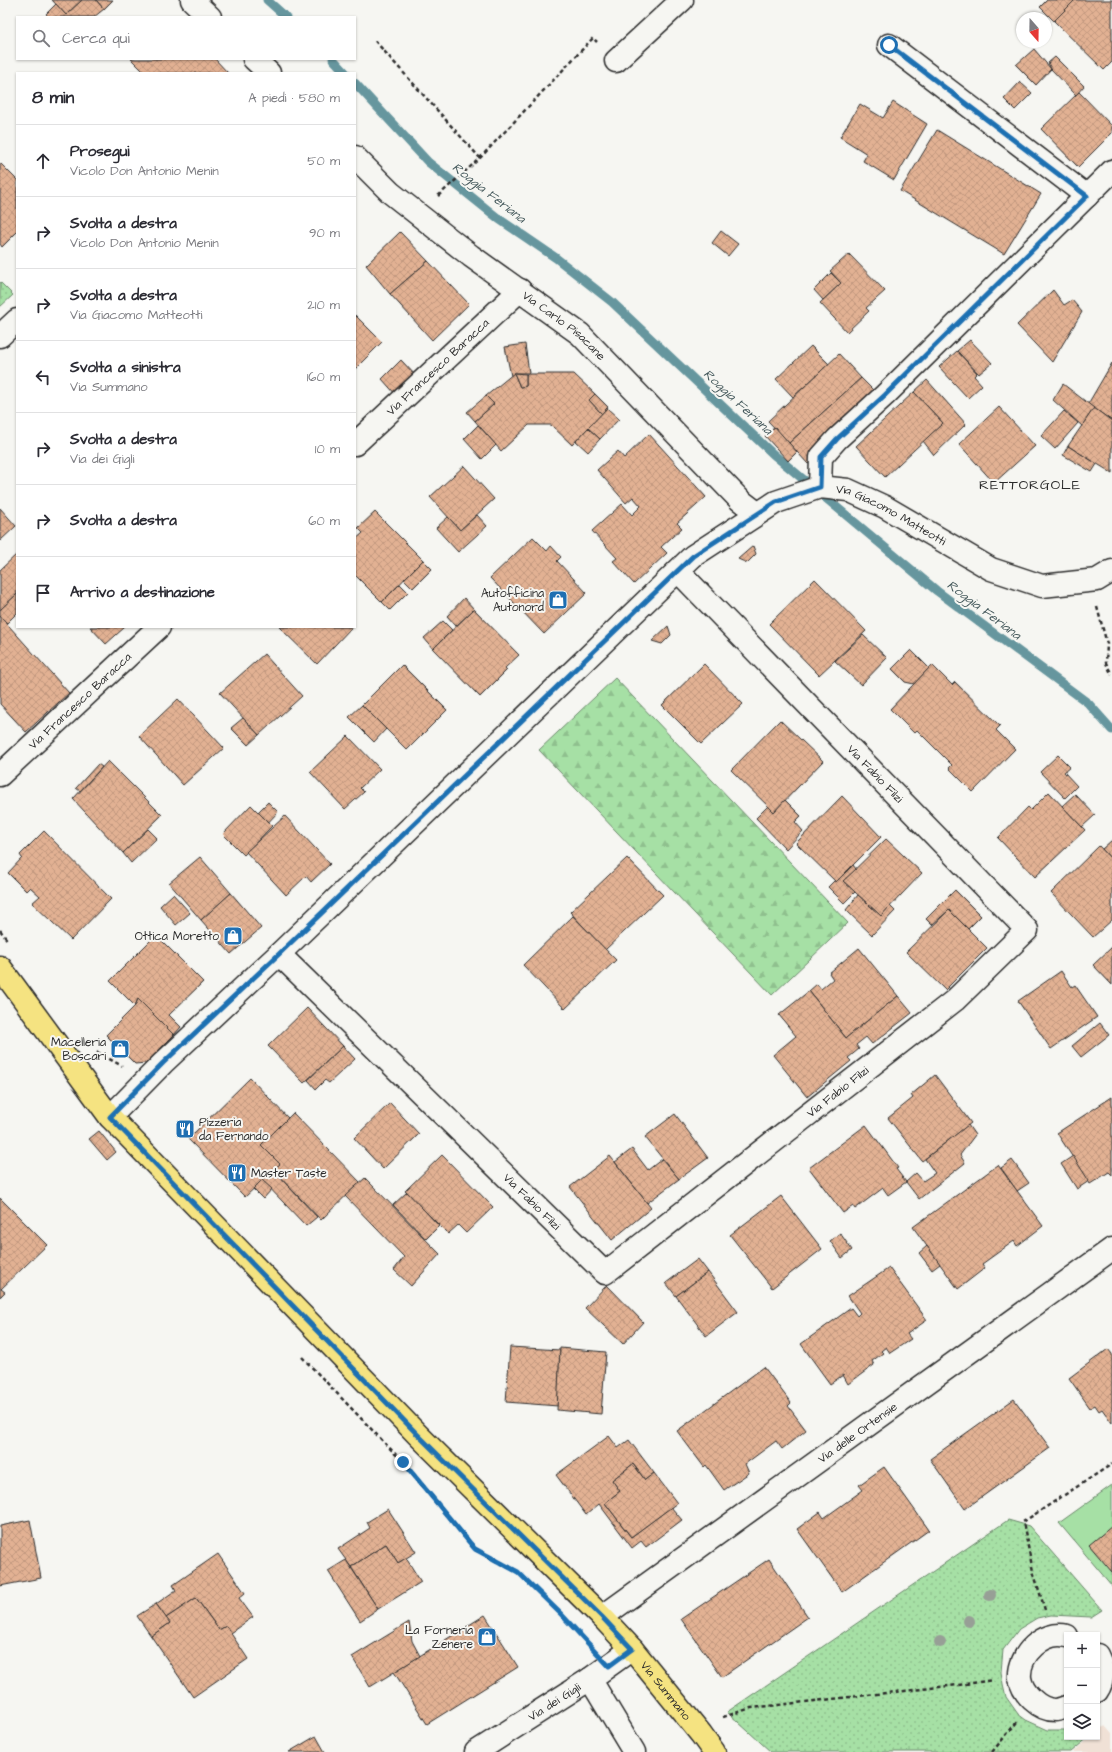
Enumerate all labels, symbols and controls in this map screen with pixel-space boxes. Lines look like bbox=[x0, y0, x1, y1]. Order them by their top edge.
north arrow bbox=[1016, 12, 1052, 48]
search box bbox=[16, 16, 356, 60]
icon: search bbox=[30, 27, 52, 49]
text: Cerca qui bbox=[62, 28, 130, 49]
route start bbox=[880, 36, 898, 54]
text: 8 min bbox=[32, 86, 74, 110]
text: A piedi · 580 m bbox=[248, 89, 340, 107]
text: Prosegui bbox=[70, 141, 130, 162]
icon: ahead bbox=[32, 150, 54, 172]
text: 50 m bbox=[307, 152, 340, 170]
water label: Roggia Feriana bbox=[448, 159, 531, 229]
text: Vicolo Don Antonio Menin bbox=[70, 162, 219, 180]
text: Svolta a destra bbox=[70, 213, 177, 234]
icon: right bbox=[32, 222, 54, 244]
text: 90 m bbox=[309, 224, 340, 242]
text: Vicolo Don Antonio Menin bbox=[70, 234, 219, 252]
text: Svolta a destra bbox=[70, 285, 177, 306]
street label: Via Carlo Pisacane bbox=[519, 287, 610, 364]
icon: right bbox=[32, 294, 54, 316]
text: 210 m bbox=[307, 296, 340, 314]
text: Via Giacomo Matteotti bbox=[70, 306, 202, 324]
street label: Via Francesco Baracca bbox=[382, 315, 493, 419]
text: Svolta a sinistra bbox=[70, 357, 181, 378]
water label: Roggia Feriana bbox=[699, 365, 778, 440]
icon: left bbox=[32, 366, 54, 388]
text: 160 m bbox=[307, 368, 340, 386]
text: Via Summano bbox=[70, 378, 148, 396]
text: Svolta a destra bbox=[70, 429, 177, 450]
icon: right bbox=[32, 438, 54, 460]
text: 10 m bbox=[315, 440, 340, 458]
text: Via dei Gigli bbox=[70, 450, 135, 468]
district label: RETTORGOLE bbox=[979, 475, 1081, 495]
street label: Via Giacomo Matteotti bbox=[835, 480, 950, 550]
icon: right bbox=[32, 510, 54, 532]
text: Svolta a destra bbox=[70, 510, 177, 531]
text: 60 m bbox=[308, 512, 340, 530]
water label: Roggia Feriana bbox=[943, 576, 1026, 646]
icon: arrive bbox=[32, 582, 54, 604]
text: Arrivo a destinazione bbox=[70, 582, 215, 603]
place label: Autofficina Autonord bbox=[481, 585, 544, 616]
shop icon: Autofficina Autonord bbox=[547, 589, 569, 611]
street label: Via Francesco Baracca bbox=[24, 648, 135, 753]
street label: Via Fabio Filzi bbox=[843, 741, 907, 807]
shop icon: Ottica Moretto bbox=[222, 925, 244, 947]
place label: Ottica Moretto bbox=[135, 928, 219, 945]
place label: Macelleria Boscari bbox=[51, 1034, 106, 1065]
shop icon: Macelleria Boscari bbox=[109, 1038, 131, 1060]
street label: Via Fabio Filzi bbox=[803, 1062, 872, 1121]
place label: Pizzeria da Fernando bbox=[199, 1114, 269, 1145]
restaurant icon: Pizzeria da Fernando bbox=[174, 1118, 196, 1140]
restaurant icon: Master Taste bbox=[226, 1162, 248, 1184]
place label: Master Taste bbox=[251, 1165, 327, 1182]
street label: Via Fabio Filzi bbox=[499, 1169, 565, 1234]
street label: Via delle Ortensie bbox=[814, 1398, 901, 1467]
route end bbox=[394, 1453, 412, 1471]
place label: La Forneria Zenere bbox=[405, 1622, 474, 1653]
shop icon: La Forneria Zenere bbox=[476, 1626, 498, 1648]
map controls bbox=[1064, 1632, 1100, 1740]
button: + bbox=[1064, 1632, 1100, 1668]
street label: Via Summano bbox=[637, 1657, 695, 1724]
button: − bbox=[1064, 1668, 1100, 1704]
street label: Via dei Gigli bbox=[525, 1679, 584, 1725]
button: layers bbox=[1064, 1704, 1100, 1740]

